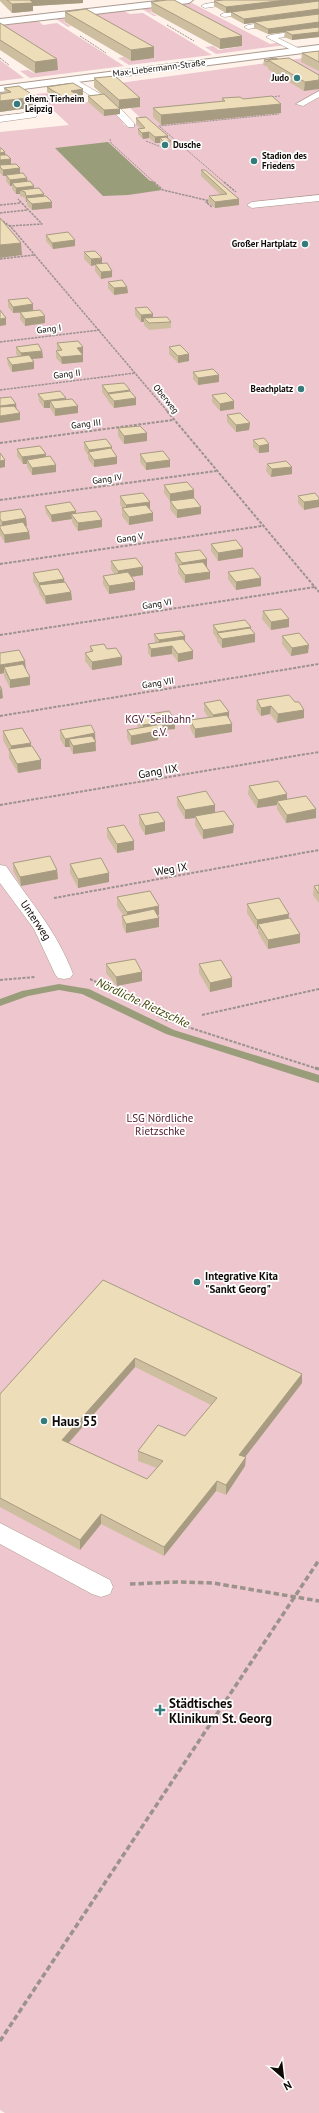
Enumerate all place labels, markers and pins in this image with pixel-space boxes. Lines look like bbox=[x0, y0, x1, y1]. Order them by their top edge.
place label: Judo bbox=[270, 72, 289, 83]
marker: Judo bbox=[292, 73, 302, 83]
place label: ehem. Tierheim Leipzig bbox=[25, 93, 84, 114]
marker: ehem. Tierheim Leipzig bbox=[12, 99, 22, 109]
place label: Dusche bbox=[173, 139, 201, 150]
marker: Dusche bbox=[160, 140, 170, 150]
place label: Stadion des Friedens bbox=[262, 150, 307, 171]
marker: Stadion des Friedens bbox=[249, 156, 259, 166]
place label: Großer Hartplatz bbox=[232, 238, 297, 249]
marker: Großer Hartplatz bbox=[300, 239, 310, 249]
place label: Beachplatz bbox=[251, 383, 293, 394]
marker: Beachplatz bbox=[296, 384, 306, 394]
place label: Integrative Kita "Sankt Georg" bbox=[205, 1269, 278, 1296]
marker: Integrative Kita "Sankt Georg" bbox=[192, 1277, 202, 1287]
place label: Haus 55 bbox=[52, 1413, 97, 1430]
marker: Haus 55 bbox=[39, 1416, 49, 1426]
place label: Städtisches Klinikum St. Georg bbox=[169, 1695, 272, 1727]
marker: Städtisches Klinikum St. Georg bbox=[154, 1704, 166, 1716]

